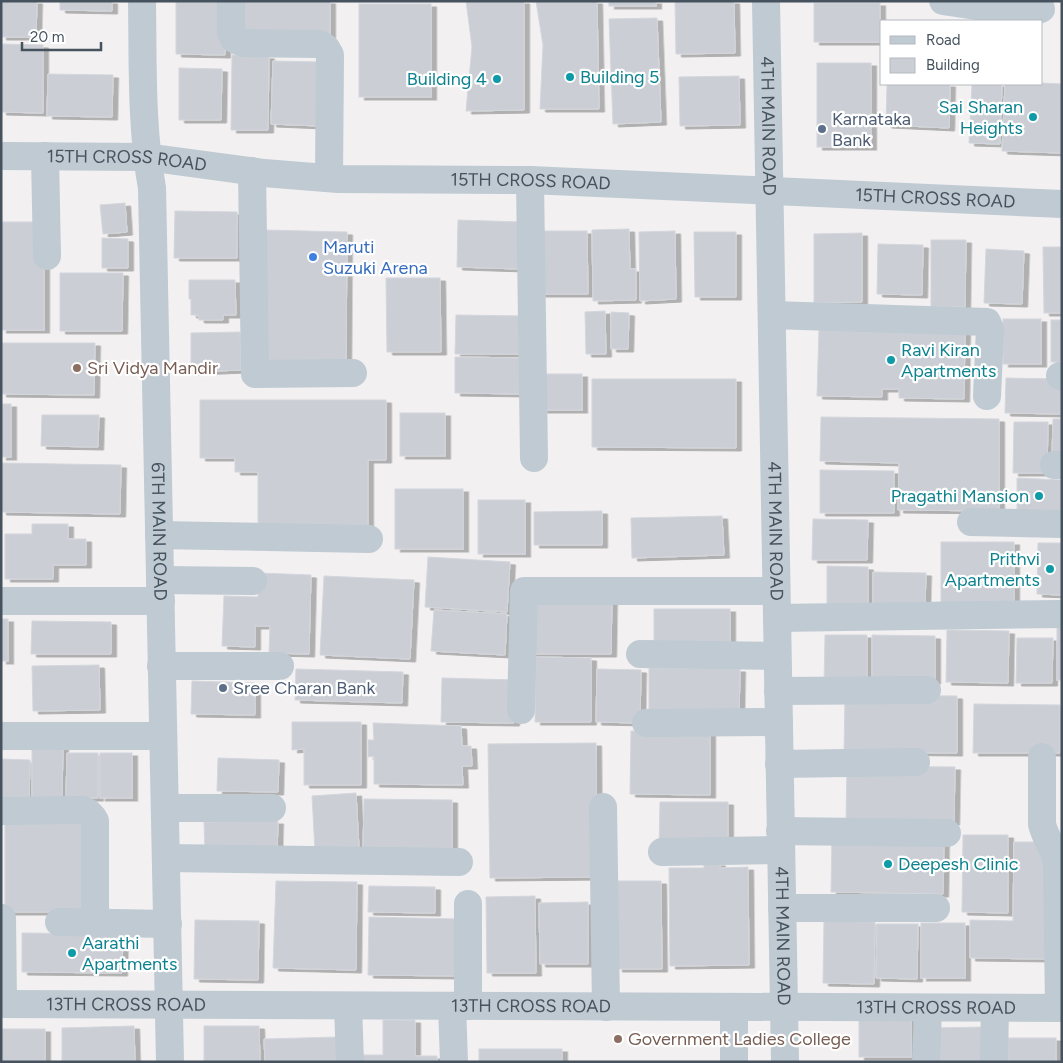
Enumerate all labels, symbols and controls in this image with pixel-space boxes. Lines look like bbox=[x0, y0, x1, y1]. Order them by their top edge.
scale bar bbox=[22, 20, 101, 52]
legend bbox=[880, 20, 1043, 85]
text: 20 m bbox=[30, 28, 64, 46]
text: Road bbox=[926, 31, 961, 49]
street label: 4TH MAIN ROAD bbox=[756, 56, 780, 196]
text: Building bbox=[926, 56, 980, 74]
place label: Building 5 bbox=[580, 66, 659, 88]
place label: Building 4 bbox=[407, 68, 487, 90]
marker: Building 5 bbox=[564, 71, 576, 83]
marker: Building 4 bbox=[491, 73, 503, 85]
place label: Sai Sharan Heights bbox=[939, 96, 1023, 139]
place label: Karnataka Bank bbox=[832, 108, 911, 151]
marker: Sai Sharan Heights bbox=[1027, 111, 1039, 123]
marker: Karnataka Bank bbox=[816, 123, 828, 135]
street label: 15TH CROSS ROAD bbox=[47, 145, 208, 176]
street label: 15TH CROSS ROAD bbox=[450, 169, 611, 195]
street label: 15TH CROSS ROAD bbox=[855, 184, 1016, 213]
place label: Maruti Suzuki Arena bbox=[323, 236, 428, 279]
marker: Maruti Suzuki Arena bbox=[307, 251, 319, 263]
place label: Ravi Kiran Apartments bbox=[901, 339, 996, 382]
marker: Ravi Kiran Apartments bbox=[885, 354, 897, 366]
place label: Sri Vidya Mandir bbox=[87, 357, 218, 379]
marker: Sri Vidya Mandir bbox=[71, 362, 83, 374]
street label: 4TH MAIN ROAD bbox=[763, 461, 788, 601]
street label: 6TH MAIN ROAD bbox=[147, 462, 171, 601]
place label: Pragathi Mansion bbox=[891, 485, 1029, 507]
marker: Pragathi Mansion bbox=[1033, 490, 1045, 502]
place label: Prithvi Apartments bbox=[945, 548, 1040, 591]
marker: Prithvi Apartments bbox=[1044, 563, 1056, 575]
place label: Sree Charan Bank bbox=[233, 677, 375, 699]
marker: Sree Charan Bank bbox=[217, 682, 229, 694]
place label: Deepesh Clinic bbox=[898, 853, 1019, 875]
marker: Deepesh Clinic bbox=[882, 858, 894, 870]
street label: 4TH MAIN ROAD bbox=[770, 866, 795, 1006]
place label: Aarathi Apartments bbox=[82, 932, 177, 975]
marker: Aarathi Apartments bbox=[66, 947, 78, 959]
street label: 13TH CROSS ROAD bbox=[46, 993, 206, 1016]
street label: 13TH CROSS ROAD bbox=[451, 995, 611, 1017]
street label: 13TH CROSS ROAD bbox=[856, 996, 1016, 1019]
place label: Government Ladies College bbox=[628, 1028, 851, 1050]
marker: Government Ladies College bbox=[612, 1033, 624, 1045]

